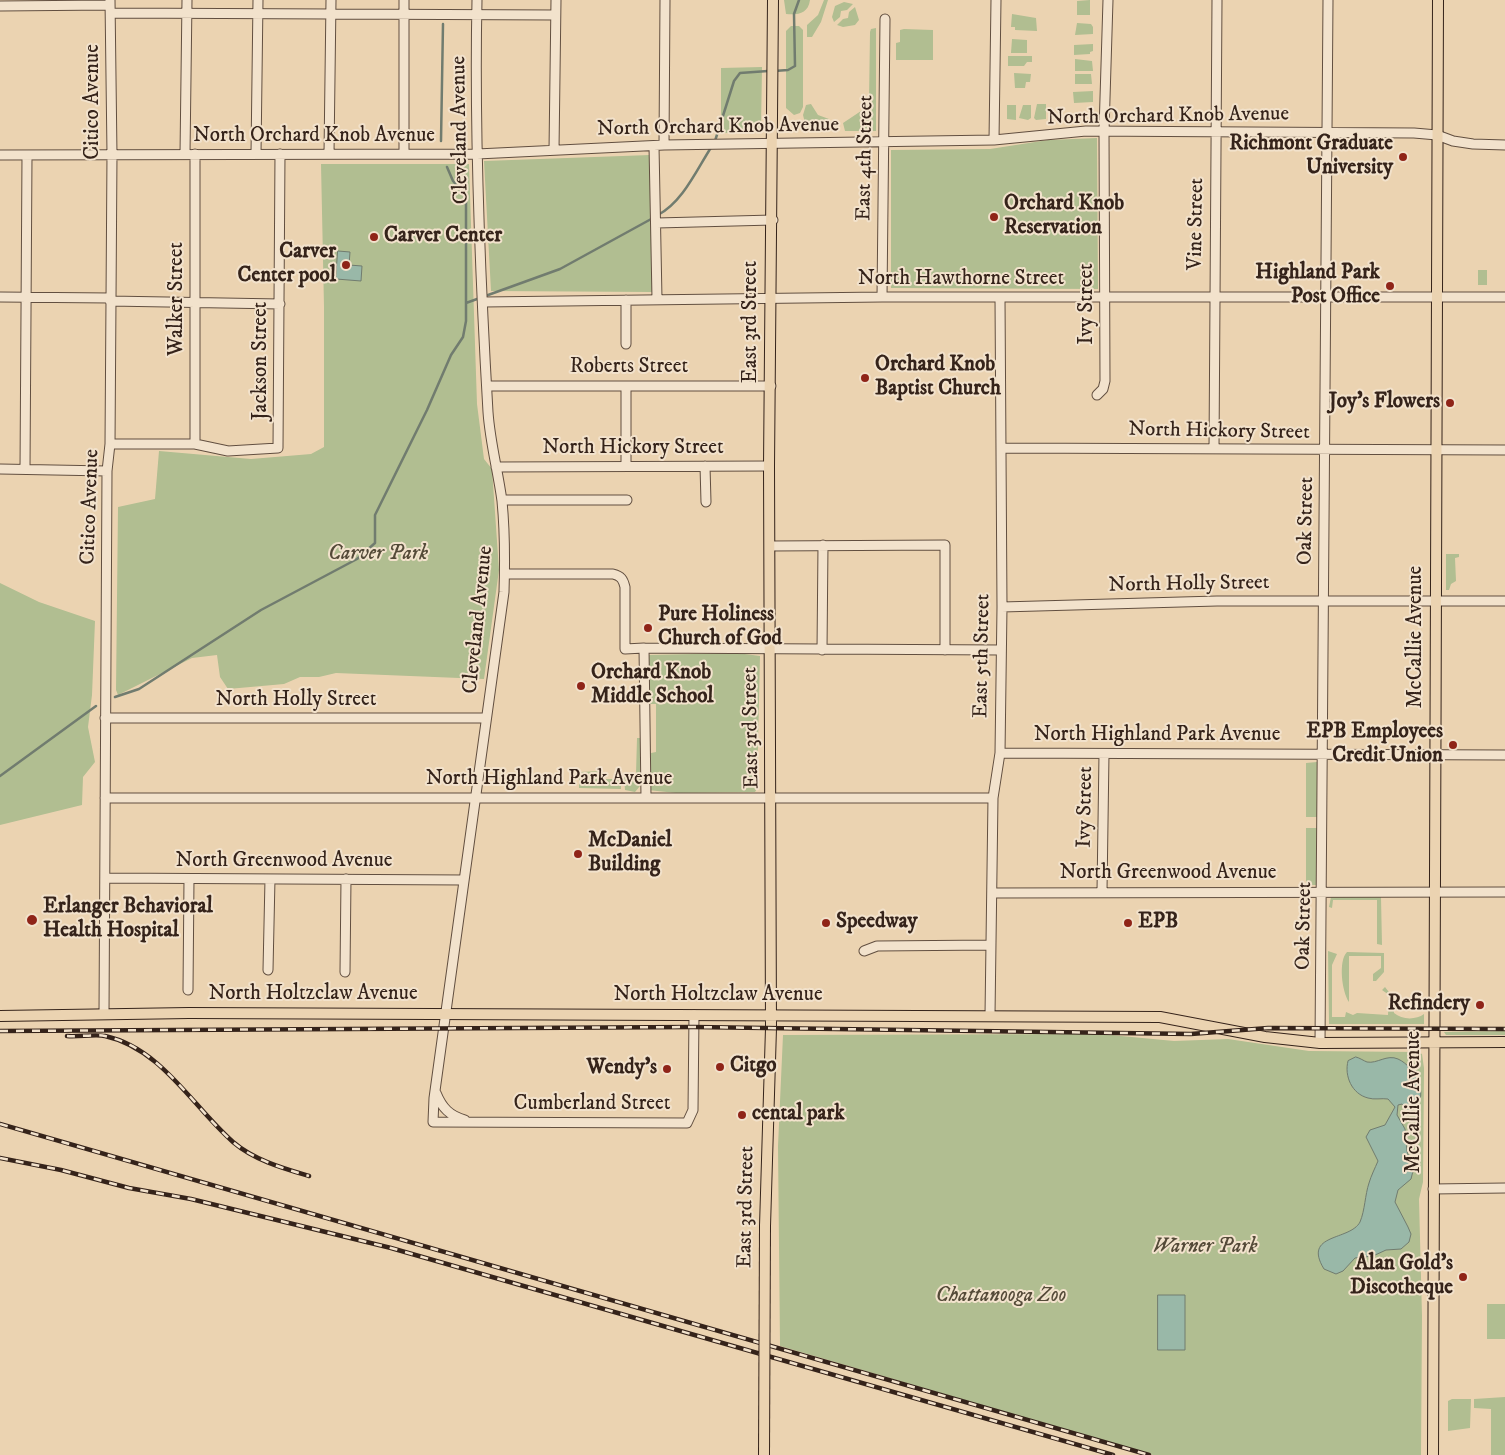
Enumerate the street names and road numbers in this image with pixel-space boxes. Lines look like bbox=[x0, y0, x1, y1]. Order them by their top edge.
street label: Citico Avenue bbox=[81, 44, 107, 160]
street label: Cleveland Avenue bbox=[447, 56, 475, 204]
street label: East 4th Street bbox=[852, 95, 880, 221]
street label: North Orchard Knob Avenue bbox=[1047, 102, 1289, 132]
street label: North Orchard Knob Avenue bbox=[597, 113, 839, 143]
street label: North Orchard Knob Avenue bbox=[193, 124, 435, 150]
street label: Vine Street bbox=[1184, 178, 1210, 270]
street label: Walker Street bbox=[165, 242, 191, 356]
street label: East 3rd Street bbox=[739, 261, 765, 383]
street label: Ivy Street bbox=[1075, 263, 1101, 345]
street label: North Hawthorne Street bbox=[858, 267, 1064, 293]
street label: Jackson Street bbox=[249, 302, 275, 420]
street label: Roberts Street bbox=[570, 355, 688, 381]
street label: North Hickory Street bbox=[1128, 418, 1310, 446]
street label: North Hickory Street bbox=[542, 436, 724, 462]
street label: Citico Avenue bbox=[76, 449, 106, 565]
street label: Oak Street bbox=[1294, 477, 1320, 565]
street label: Cleveland Avenue bbox=[459, 545, 499, 695]
street label: McCallie Avenue bbox=[1404, 566, 1430, 708]
street label: North Holly Street bbox=[1108, 571, 1270, 599]
street label: East 5th Street bbox=[969, 594, 997, 718]
street label: East 3rd Street bbox=[738, 667, 766, 789]
street label: North Holly Street bbox=[216, 688, 376, 714]
street label: North Highland Park Avenue bbox=[1034, 723, 1280, 749]
street label: Ivy Street bbox=[1073, 766, 1099, 848]
street label: North Highland Park Avenue bbox=[426, 767, 672, 793]
street label: North Greenwood Avenue bbox=[175, 849, 393, 875]
street label: North Greenwood Avenue bbox=[1059, 861, 1277, 887]
street label: Oak Street bbox=[1292, 882, 1318, 970]
street label: North Holtzclaw Avenue bbox=[208, 982, 418, 1008]
street label: North Holtzclaw Avenue bbox=[613, 983, 823, 1009]
street label: McCallie Avenue bbox=[1402, 1031, 1428, 1173]
street label: Cumberland Street bbox=[514, 1092, 670, 1118]
street label: East 3rd Street bbox=[733, 1146, 761, 1268]

